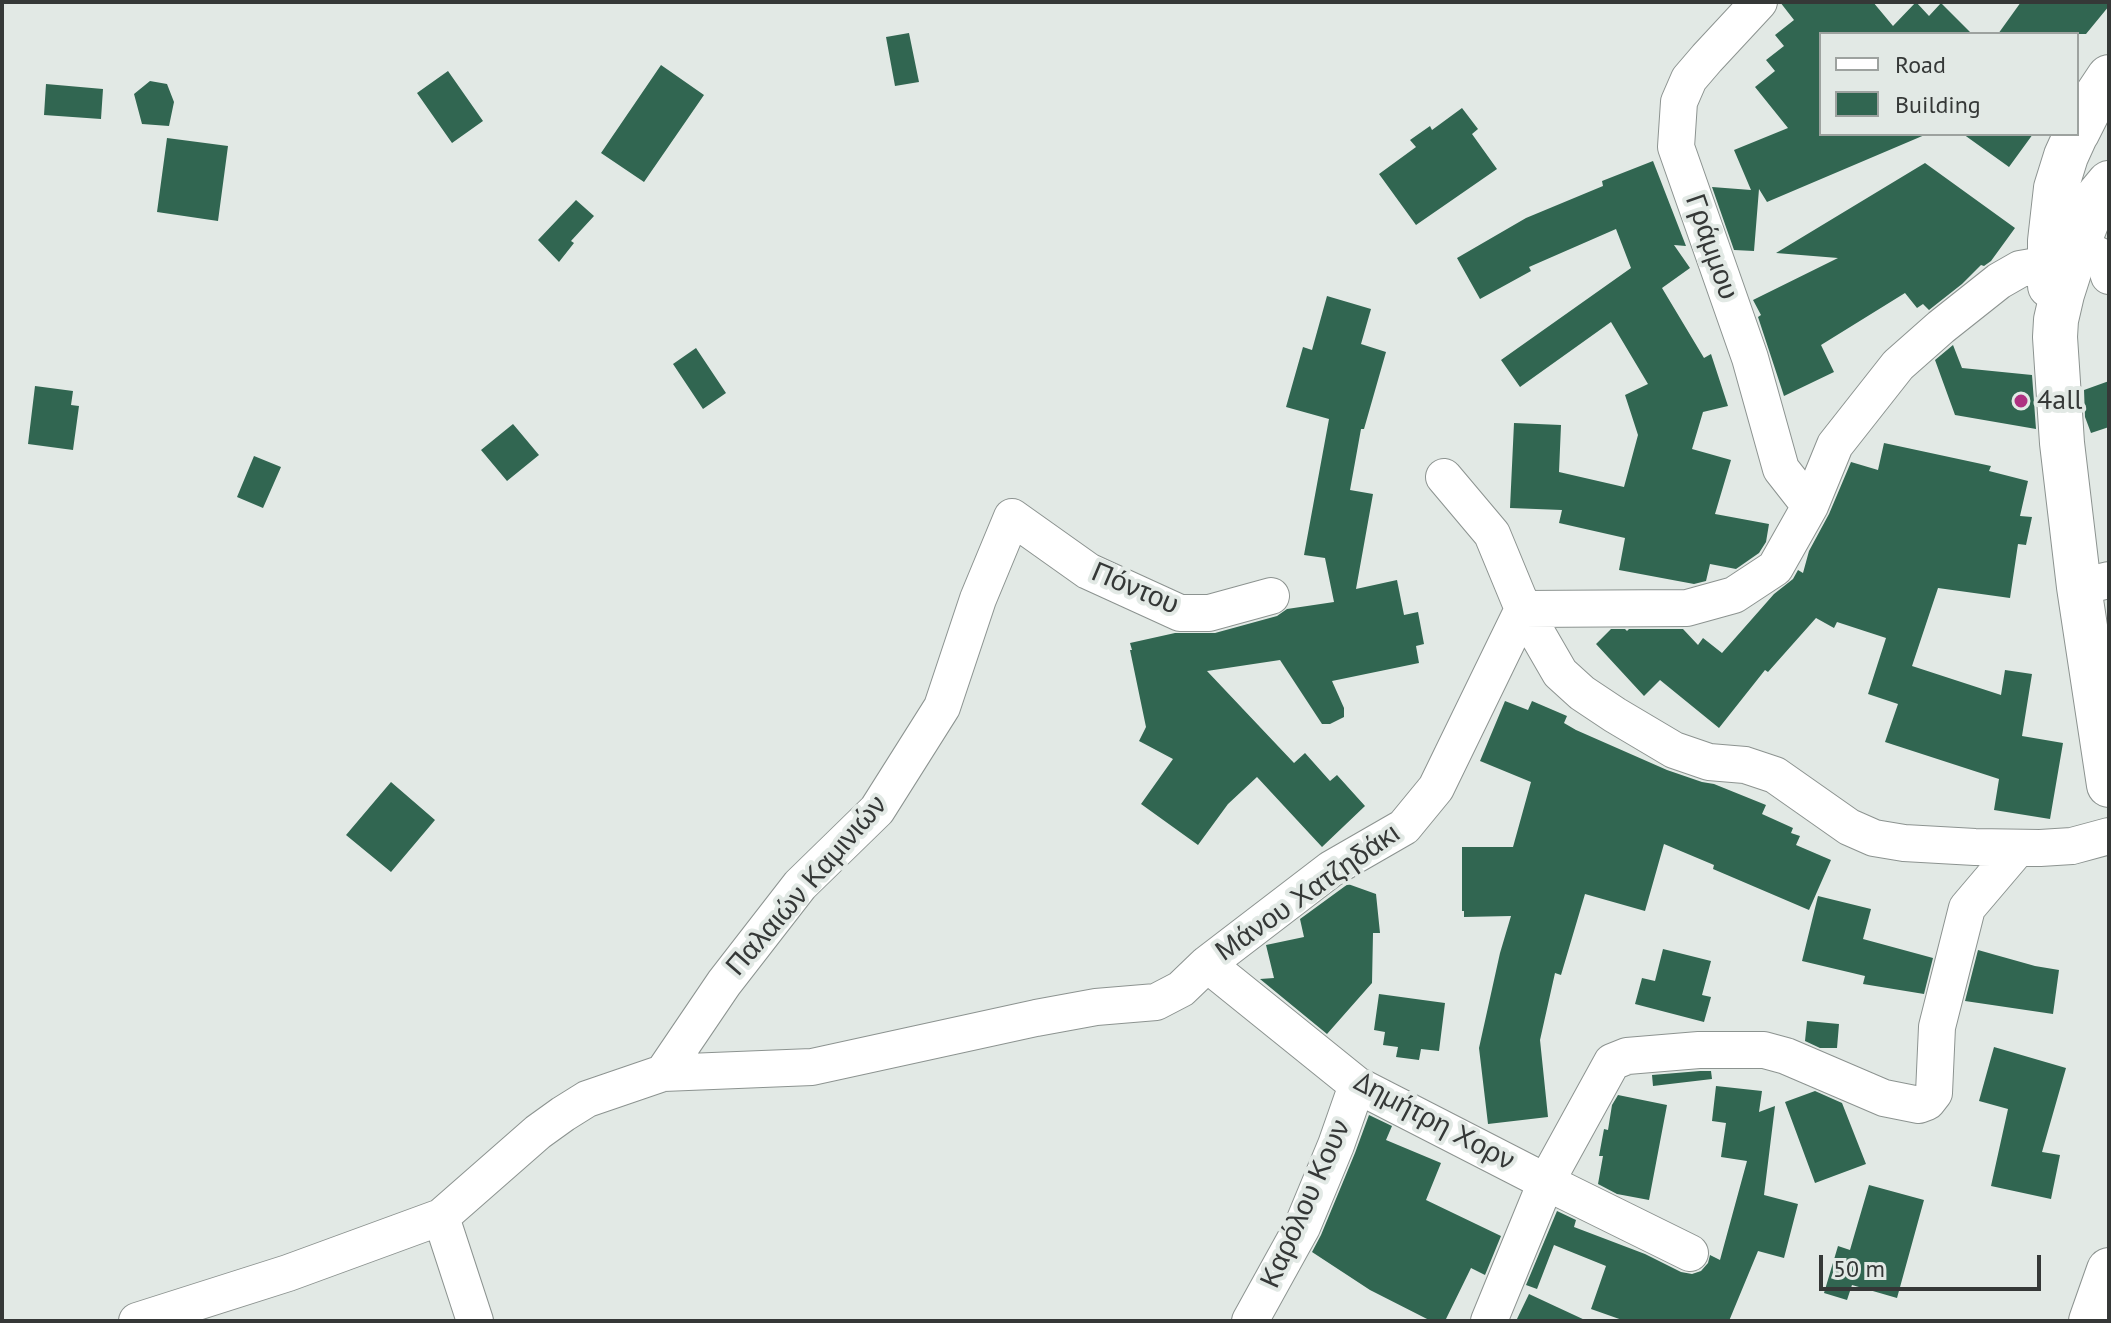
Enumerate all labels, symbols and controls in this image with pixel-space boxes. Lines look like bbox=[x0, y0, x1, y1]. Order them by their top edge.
legend bbox=[1819, 32, 2079, 136]
text: Road bbox=[1895, 49, 1946, 80]
text: Building bbox=[1895, 89, 1981, 120]
street label: Γράμμου bbox=[1677, 190, 1745, 304]
place label: 4all bbox=[2037, 384, 2082, 418]
marker: 4all bbox=[2012, 392, 2030, 410]
street label: Πόντου bbox=[1086, 556, 1184, 622]
street label: Παλαιών Καμινιών bbox=[720, 789, 894, 983]
street label: Μάνου Χατζηδάκι bbox=[1210, 817, 1406, 969]
street label: Δημήτρη Χορν bbox=[1348, 1066, 1520, 1178]
street label: Καρόλου Κουν bbox=[1254, 1115, 1358, 1293]
scale bar bbox=[1823, 1239, 2045, 1289]
text: 50 m bbox=[1833, 1253, 1885, 1284]

